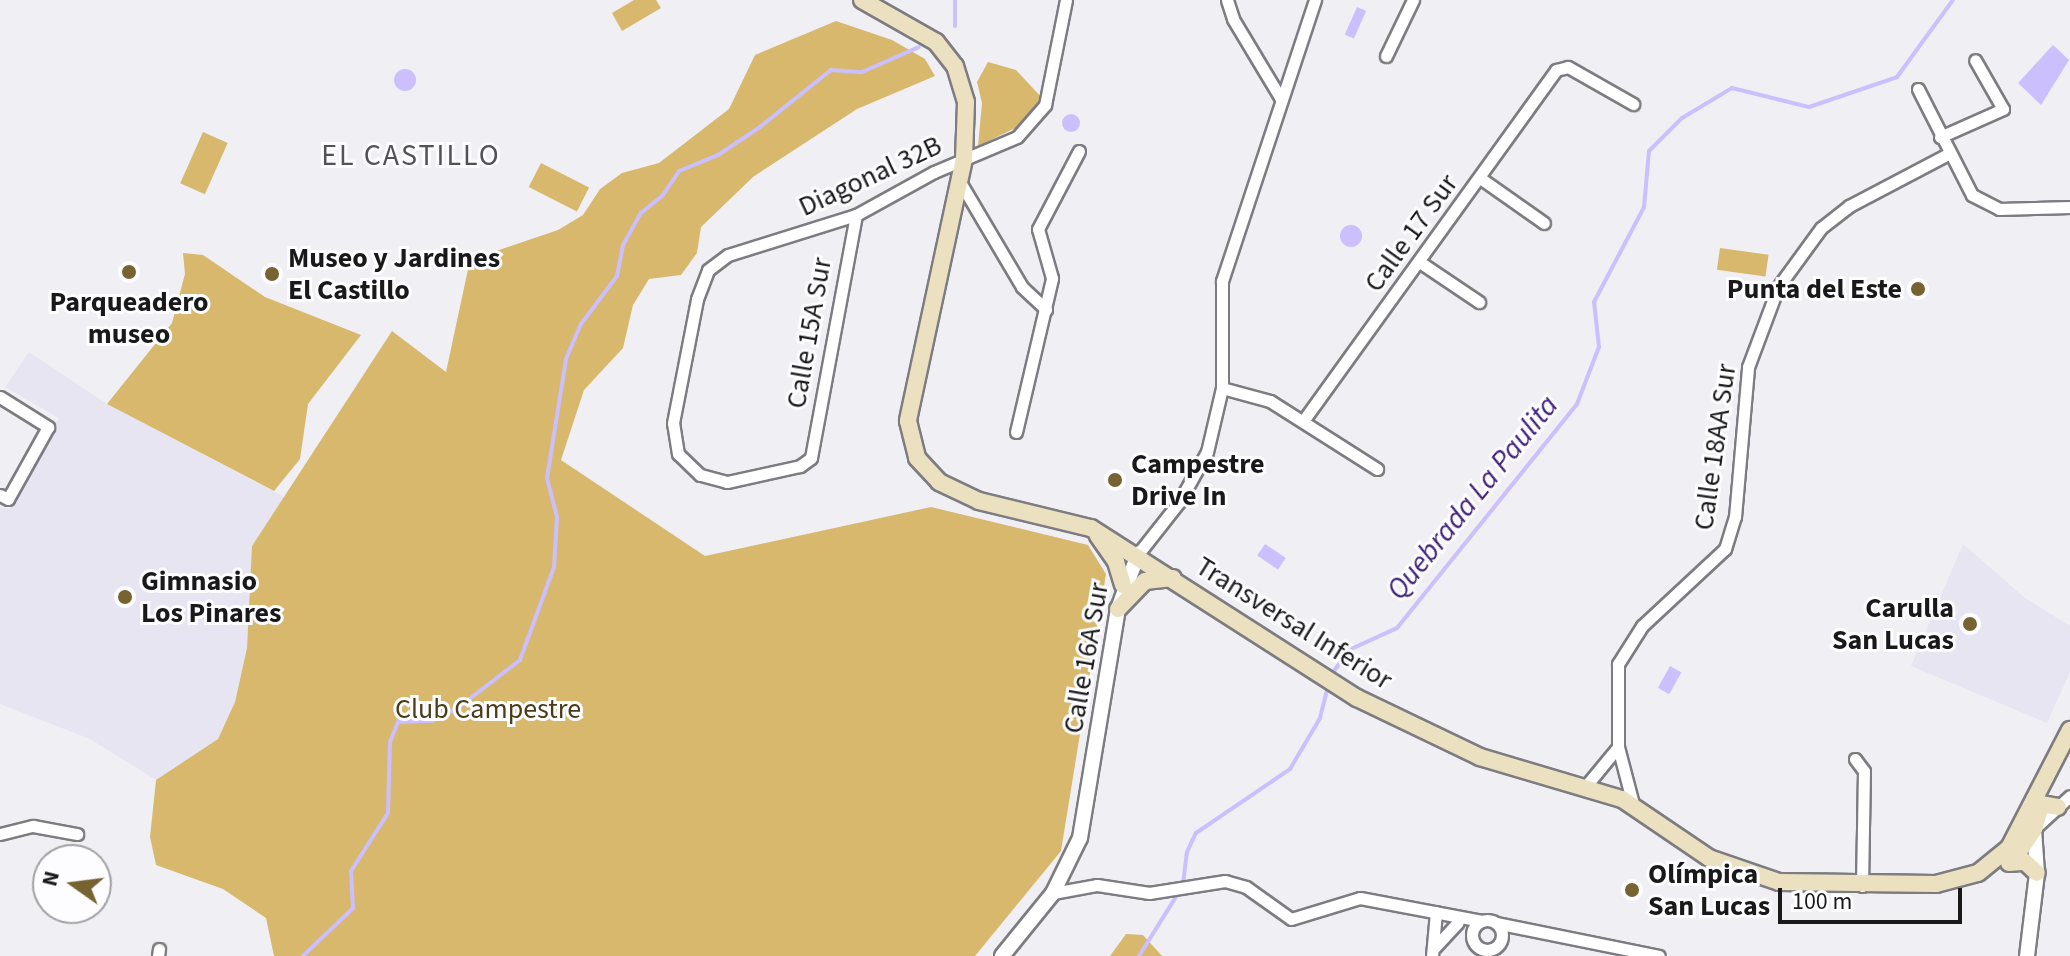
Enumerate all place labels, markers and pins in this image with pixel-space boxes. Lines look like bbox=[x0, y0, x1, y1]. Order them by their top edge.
place label: Museo y Jardines El Castillo bbox=[288, 241, 500, 307]
marker: Parqueadero museo bbox=[120, 263, 138, 281]
marker: Museo y Jardines El Castillo bbox=[263, 265, 281, 283]
place label: Punta del Este bbox=[1727, 272, 1902, 306]
marker: Punta del Este bbox=[1909, 280, 1927, 298]
place label: Parqueadero museo bbox=[49, 285, 209, 351]
place label: Campestre Drive In bbox=[1131, 447, 1265, 513]
marker: Campestre Drive In bbox=[1106, 471, 1124, 489]
place label: Gimnasio Los Pinares bbox=[141, 564, 281, 630]
marker: Gimnasio Los Pinares bbox=[116, 588, 134, 606]
place label: Carulla San Lucas bbox=[1832, 591, 1954, 657]
marker: Carulla San Lucas bbox=[1961, 615, 1979, 633]
place label: Olímpica San Lucas bbox=[1648, 857, 1770, 923]
marker: Olímpica San Lucas bbox=[1623, 881, 1641, 899]

